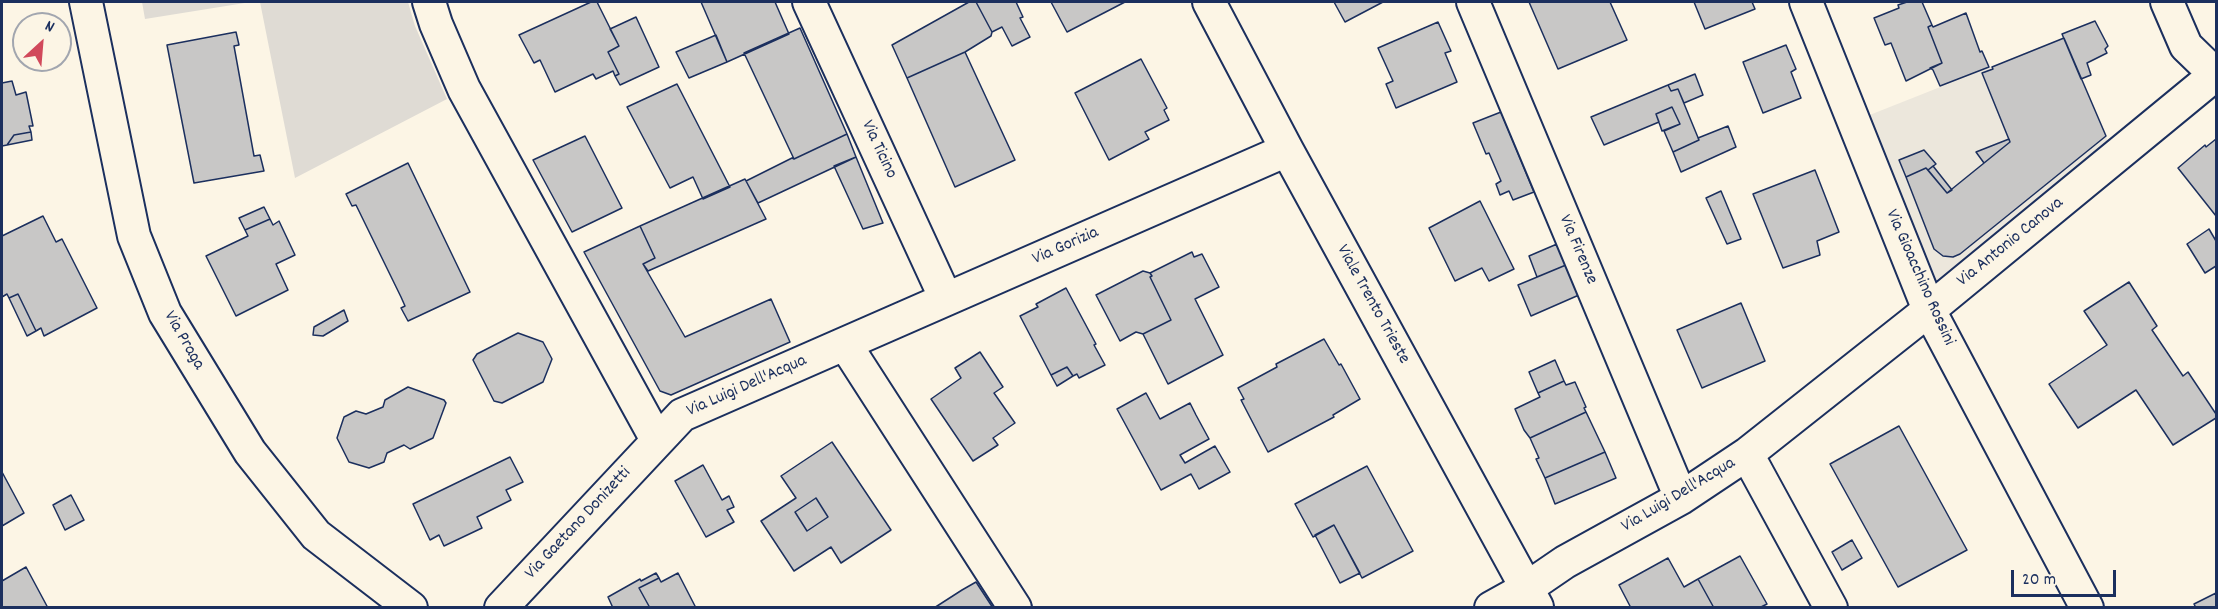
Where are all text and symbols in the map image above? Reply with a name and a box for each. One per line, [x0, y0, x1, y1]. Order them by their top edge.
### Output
north arrow [12, 12, 72, 72]
text: N [41, 15, 58, 39]
street label: Via Ticino [855, 117, 901, 183]
street label: Via Antonio Canova [1953, 193, 2069, 293]
street label: Via Gioacchino Rossini [1879, 207, 1959, 349]
street label: Via Firenze [1553, 212, 1601, 288]
street label: Via Gorizia [1030, 223, 1102, 271]
street label: Viale Trento Trieste [1330, 242, 1414, 368]
street label: Via Praga [158, 308, 208, 374]
street label: Via Luigi Dell'Acqua [684, 351, 810, 423]
street label: Via Luigi Dell'Acqua [1618, 454, 1740, 538]
street label: Via Gaetano Donizetti [521, 463, 637, 585]
scale bar [2014, 558, 2119, 596]
text: 20 m [2022, 568, 2056, 593]

